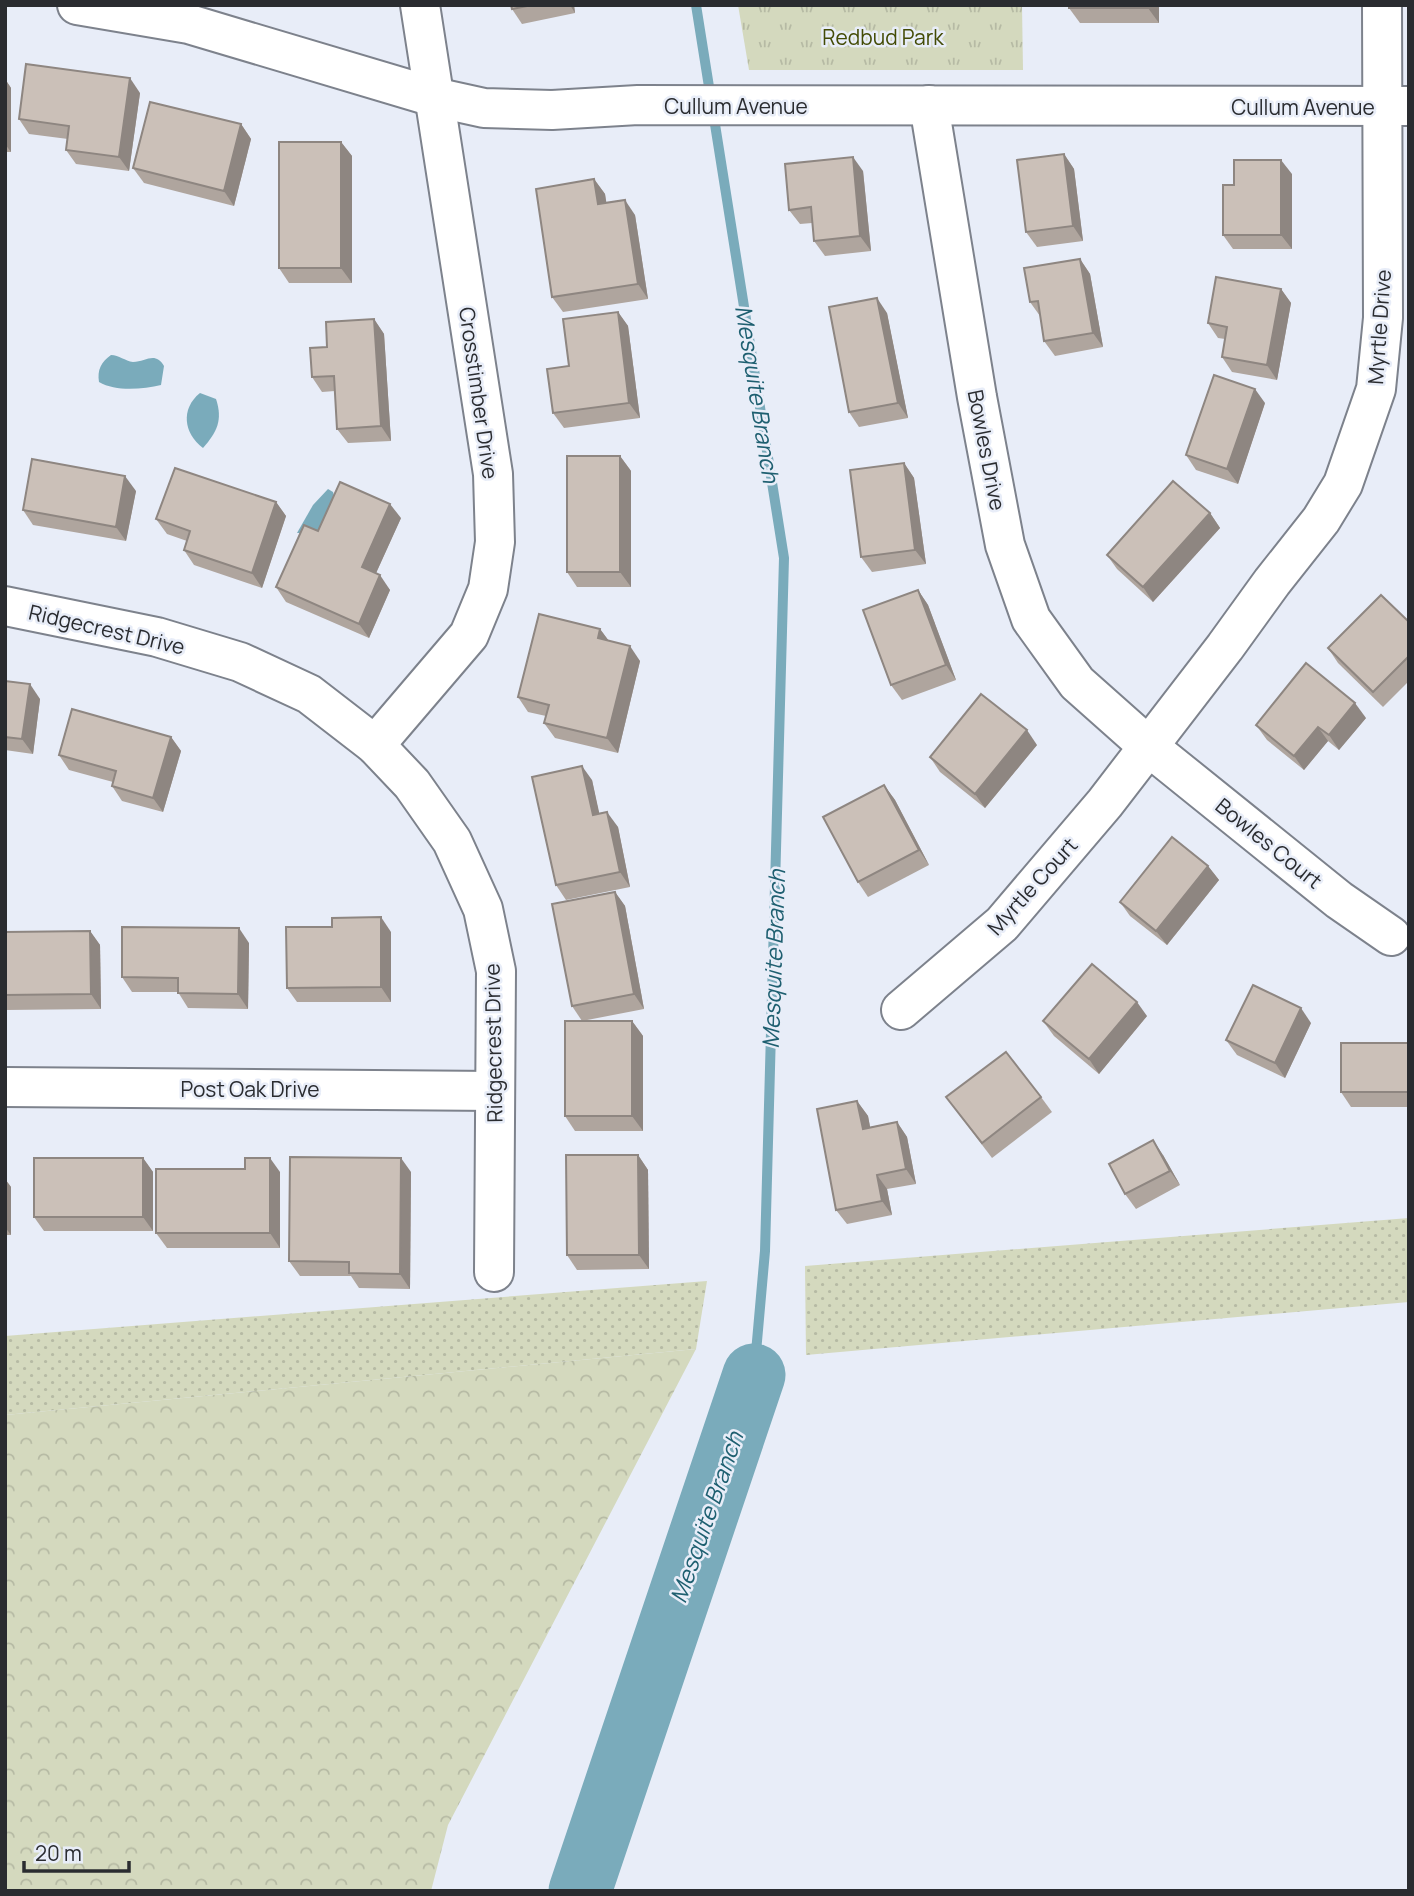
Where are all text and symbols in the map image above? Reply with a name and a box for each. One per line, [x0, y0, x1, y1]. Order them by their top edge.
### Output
park label: Redbud Park [822, 23, 944, 51]
street label: Cullum Avenue [664, 92, 808, 120]
street label: Cullum Avenue [1231, 93, 1375, 121]
street label: Myrtle Drive [1361, 269, 1397, 385]
water label: Mesquite Branch [728, 303, 788, 486]
street label: Crosstimber Drive [453, 305, 505, 481]
street label: Bowles Drive [962, 387, 1012, 513]
street label: Ridgecrest Drive [26, 597, 188, 661]
street label: Bowles Court [1210, 791, 1328, 895]
street label: Myrtle Court [981, 831, 1083, 941]
water label: Mesquite Branch [754, 868, 792, 1049]
street label: Ridgecrest Drive [478, 963, 508, 1123]
street label: Post Oak Drive [180, 1075, 320, 1103]
water label: Mesquite Branch [662, 1426, 751, 1607]
scale bar [24, 1829, 130, 1873]
text: 20 m [35, 1839, 82, 1867]

